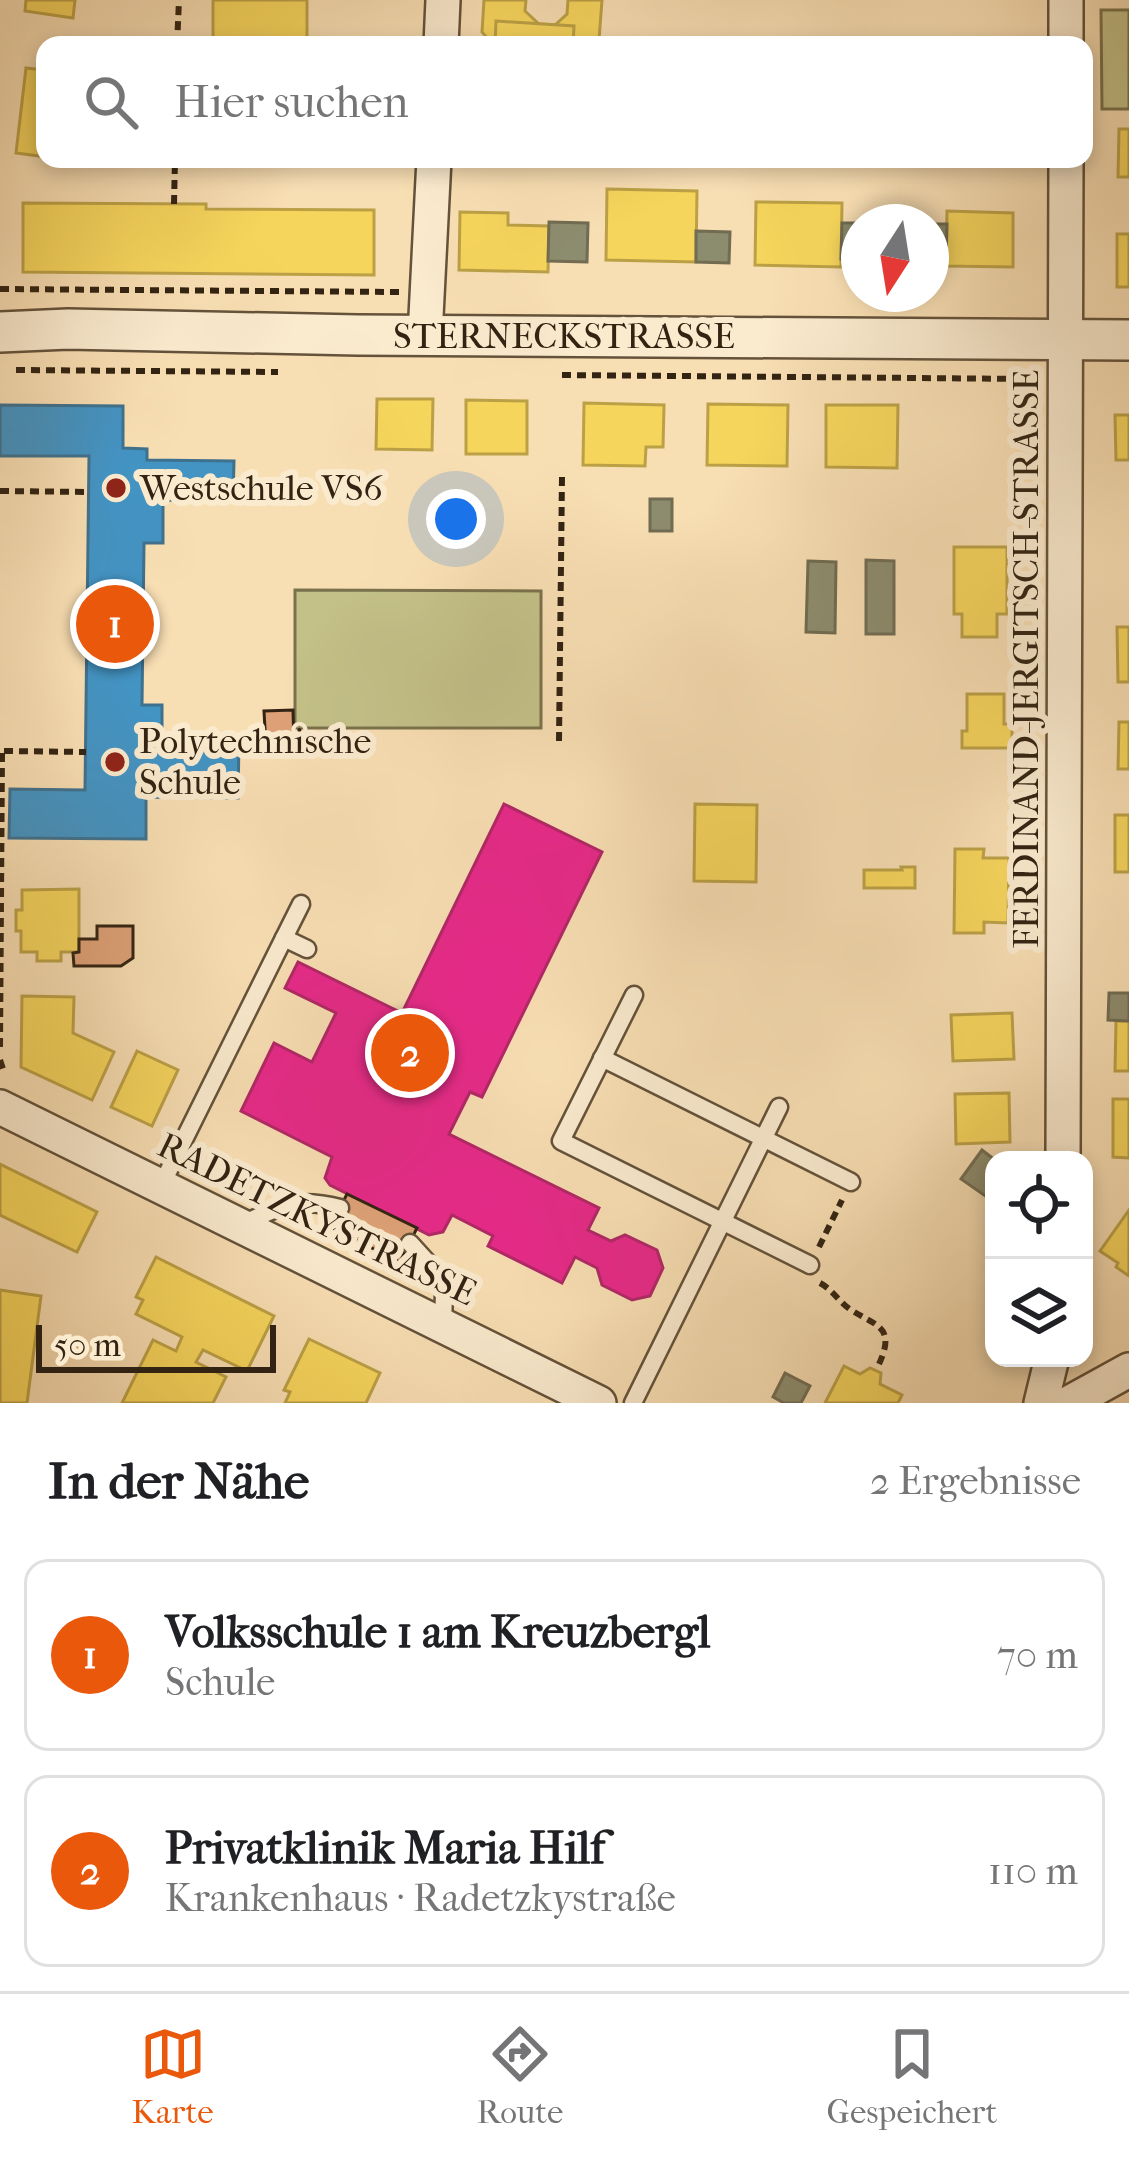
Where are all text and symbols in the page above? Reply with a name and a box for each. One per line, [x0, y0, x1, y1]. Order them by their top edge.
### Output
search box [36, 36, 1093, 168]
icon: search [78, 69, 144, 135]
text: Hier suchen [174, 76, 409, 129]
north arrow [841, 204, 949, 312]
street label: STERNECKSTRASSE [393, 315, 735, 357]
street label: FERDINAND-JERGITSCH-STRASSE [1005, 369, 1047, 949]
place label: Westschule VS6 [139, 467, 383, 509]
marker: Westschule VS6 [103, 475, 129, 501]
your location [426, 489, 486, 549]
pin: 1 [76, 579, 154, 669]
place label: Polytechnische Schule [139, 720, 371, 803]
marker: Polytechnische Schule [102, 749, 128, 775]
pin: 2 [371, 1008, 449, 1098]
street label: RADETZKYSTRASSE [151, 1124, 483, 1314]
map controls [985, 1151, 1093, 1367]
button: locate [985, 1151, 1093, 1259]
button: layers [985, 1259, 1093, 1367]
scale bar [36, 1319, 276, 1372]
text: 50 m [54, 1326, 121, 1365]
text: In der Nähe [48, 1451, 309, 1511]
text: 2 Ergebnisse [870, 1458, 1081, 1504]
text: Volksschule 1 am Kreuzbergl [165, 1606, 711, 1659]
text: 1 [83, 1632, 97, 1678]
text: 70 m [997, 1632, 1078, 1678]
text: Schule [165, 1659, 275, 1705]
text: Privatklinik Maria Hilf [165, 1822, 605, 1875]
text: 2 [80, 1848, 100, 1894]
text: 110 m [988, 1848, 1078, 1894]
text: Krankenhaus · Radetzkystraße [165, 1875, 676, 1921]
tab: Karte [132, 2021, 214, 2132]
tab: Route [477, 2021, 563, 2132]
tab: Gespeichert [827, 2021, 997, 2132]

